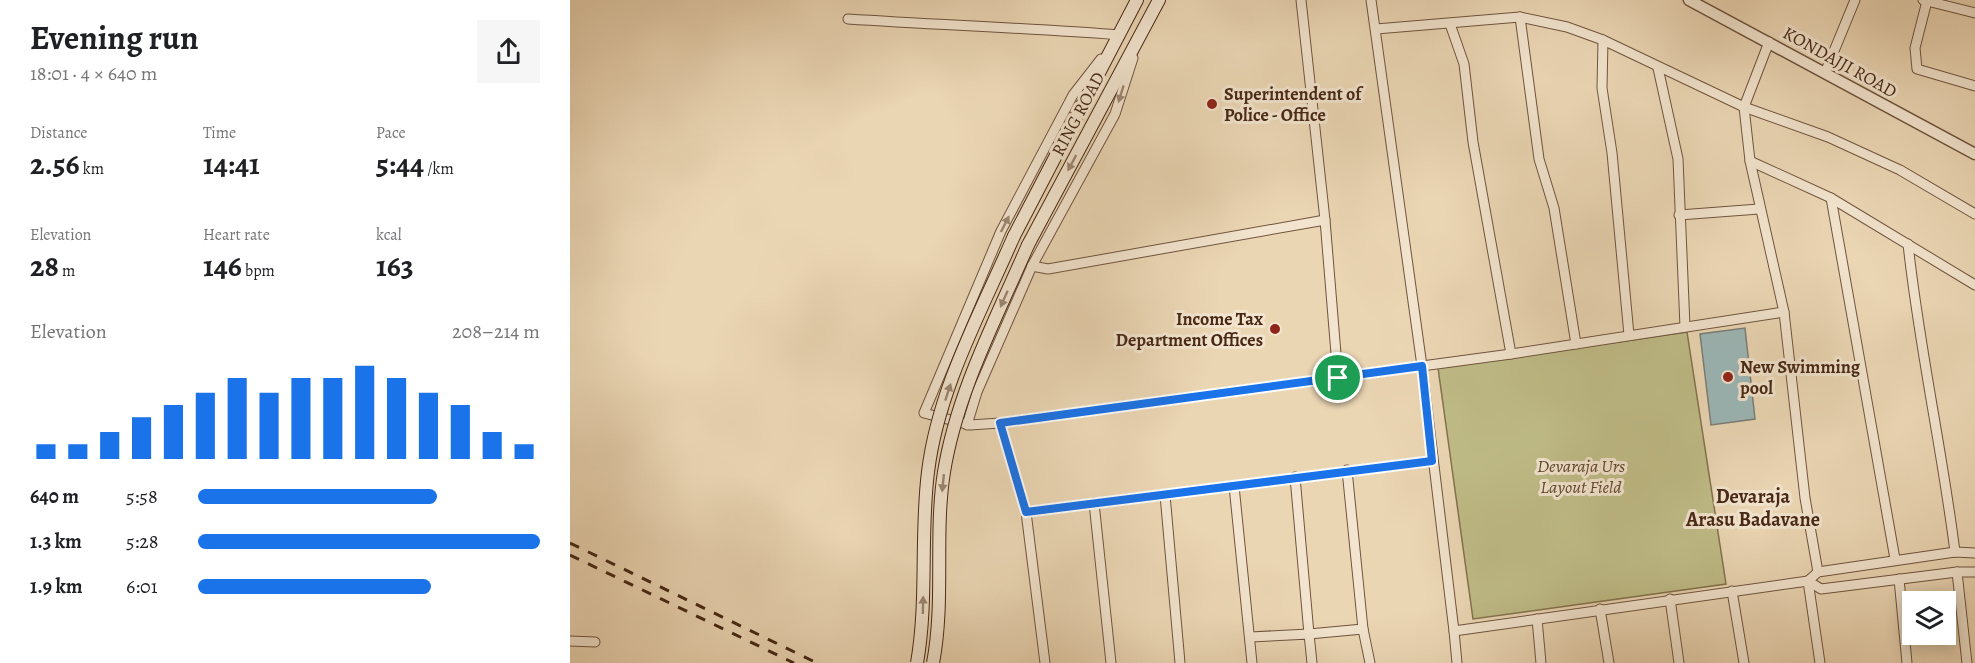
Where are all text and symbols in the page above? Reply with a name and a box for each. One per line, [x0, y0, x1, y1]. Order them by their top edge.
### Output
text: Evening run [30, 15, 199, 60]
button: share [477, 20, 540, 83]
street label: KONDAJJI ROAD [1779, 21, 1901, 103]
text: 18:01 · 4 × 640 m [30, 60, 157, 87]
street label: RING ROAD [1046, 68, 1110, 160]
place label: Superintendent of Police - Office [1224, 82, 1364, 127]
one-way arrow [1116, 85, 1125, 103]
marker: Superintendent of Police - Office [1205, 97, 1219, 111]
text: Distance [30, 122, 87, 144]
text: Time [203, 122, 236, 144]
text: Pace [376, 122, 406, 144]
text: 2.56 [30, 144, 80, 184]
text: 14:41 [203, 144, 260, 184]
text: 5:44 [376, 144, 424, 184]
one-way arrow [1067, 155, 1077, 172]
text: km [80, 158, 104, 180]
text: /km [424, 158, 454, 180]
one-way arrow [1000, 216, 1010, 233]
text: Elevation [30, 224, 91, 246]
text: Heart rate [203, 224, 270, 246]
text: kcal [376, 224, 402, 246]
text: 28 [30, 246, 59, 286]
text: 146 [203, 246, 242, 286]
text: 163 [376, 246, 414, 286]
text: m [59, 260, 75, 282]
text: bpm [242, 260, 275, 282]
one-way arrow [1000, 290, 1009, 307]
place label: Income Tax Department Offices [1116, 307, 1263, 352]
text: Elevation [30, 318, 107, 345]
text: 208–214 m [452, 318, 540, 345]
marker: Income Tax Department Offices [1268, 322, 1282, 336]
pin [1312, 352, 1363, 403]
place label: New Swimming pool [1740, 355, 1861, 400]
icon: arrive [1321, 361, 1354, 394]
marker: New Swimming pool [1721, 370, 1735, 384]
one-way arrow [943, 383, 953, 401]
park label: Devaraja Urs Layout Field [1537, 454, 1625, 499]
one-way arrow [938, 473, 947, 492]
text: 640 m [30, 483, 79, 510]
text: 5:58 [126, 483, 158, 510]
district label: Devaraja Arasu Badavane [1685, 483, 1820, 533]
text: 1.3 km [30, 528, 82, 555]
text: 5:28 [126, 528, 159, 555]
text: 1.9 km [30, 573, 83, 600]
text: 6:01 [126, 573, 158, 600]
map controls [1902, 591, 1956, 645]
button: layers [1902, 591, 1956, 645]
one-way arrow [918, 595, 928, 614]

